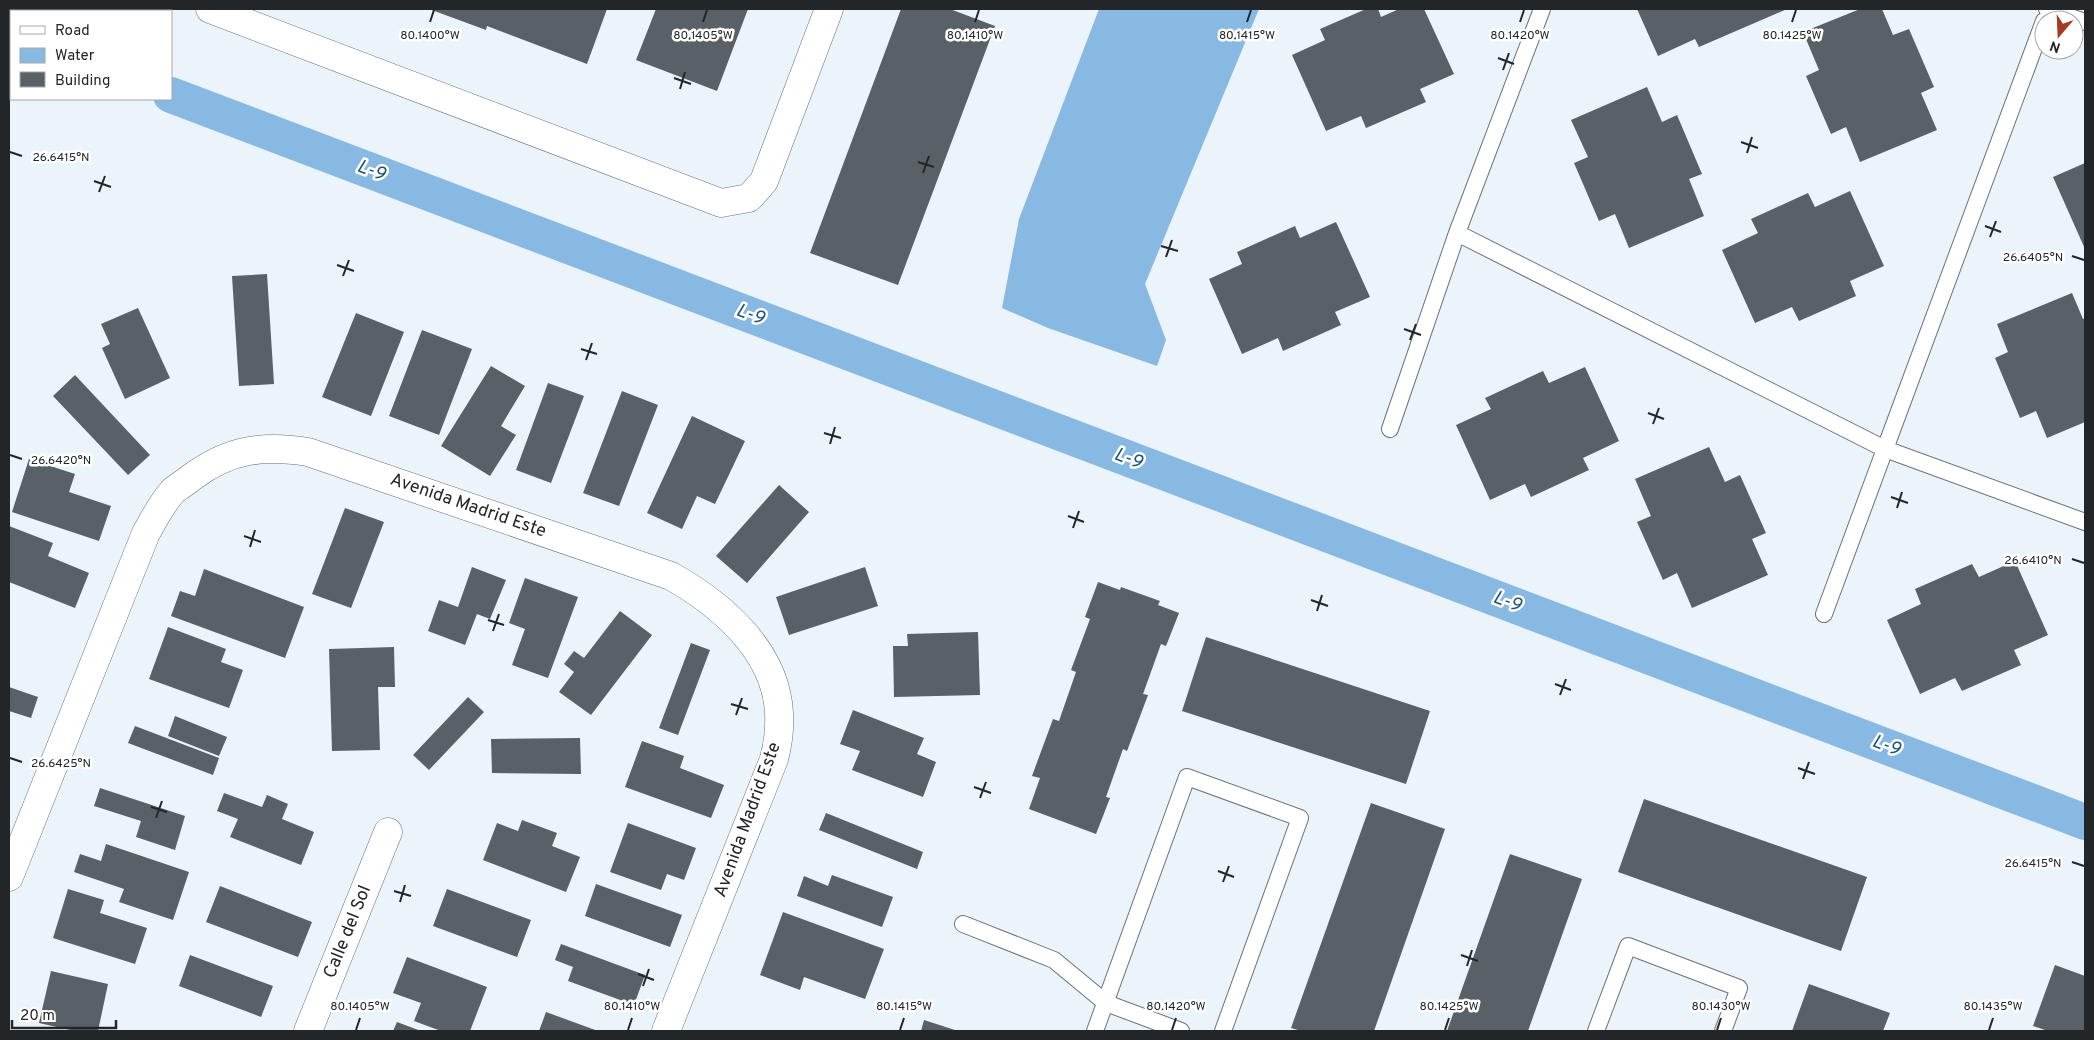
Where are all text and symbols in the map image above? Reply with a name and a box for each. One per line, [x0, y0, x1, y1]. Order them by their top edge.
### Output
legend [10, 10, 172, 100]
north arrow [2034, 10, 2084, 60]
text: Road [55, 22, 90, 41]
text: 80.1400°W [400, 28, 460, 44]
text: 80.1405°W [673, 28, 733, 44]
text: 80.1410°W [947, 28, 1003, 44]
text: 80.1415°W [1219, 28, 1275, 44]
text: 80.1420°W [1490, 28, 1550, 44]
text: 80.1425°W [1762, 28, 1822, 44]
text: N [2048, 36, 2063, 56]
text: Water [55, 47, 95, 66]
text: Building [55, 72, 110, 91]
text: 26.6415°N [32, 150, 90, 166]
water label: L-9 [354, 155, 390, 188]
text: 26.6405°N [2003, 250, 2063, 266]
water label: L-9 [733, 299, 769, 332]
water label: L-9 [1111, 443, 1147, 476]
text: 26.6420°N [31, 453, 91, 469]
street label: Avenida Madrid Este [387, 469, 549, 543]
text: 26.6410°N [2004, 553, 2062, 569]
water label: L-9 [1490, 586, 1526, 619]
water label: L-9 [1869, 730, 1905, 763]
street label: Avenida Madrid Este [709, 739, 787, 901]
text: 26.6425°N [31, 756, 91, 772]
text: 26.6415°N [2004, 856, 2062, 872]
street label: Calle del Sol [319, 882, 377, 982]
scale bar [12, 998, 116, 1030]
text: 80.1405°W [330, 999, 390, 1015]
text: 80.1410°W [604, 999, 660, 1015]
text: 80.1415°W [876, 999, 932, 1015]
text: 80.1420°W [1146, 999, 1206, 1015]
text: 80.1425°W [1419, 999, 1479, 1015]
text: 80.1430°W [1691, 999, 1751, 1015]
text: 80.1435°W [1964, 999, 2022, 1015]
text: 20 m [20, 1007, 55, 1026]

